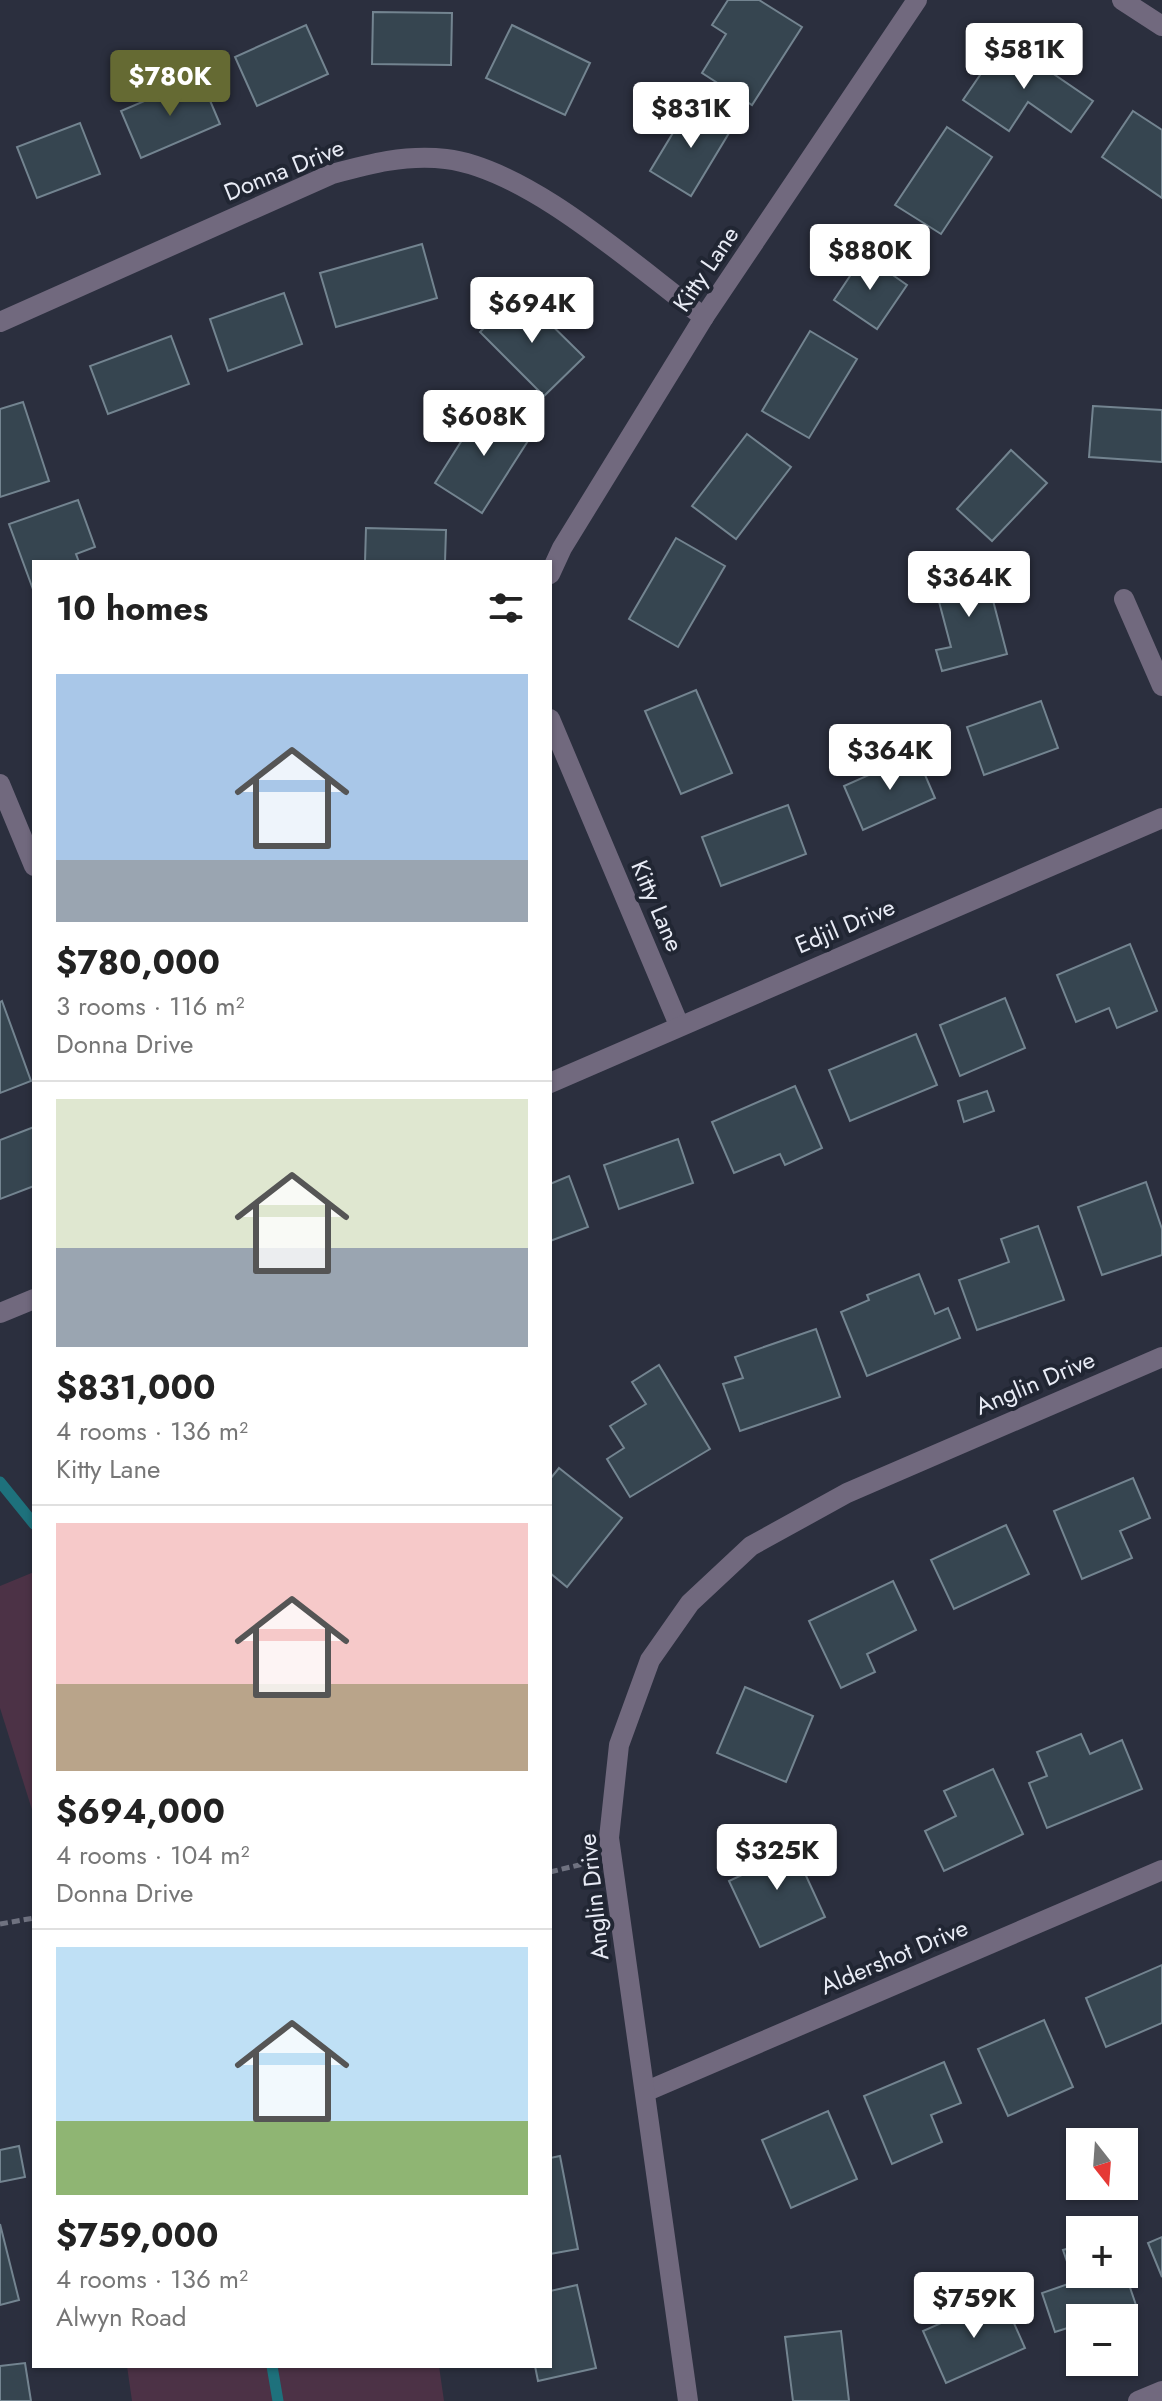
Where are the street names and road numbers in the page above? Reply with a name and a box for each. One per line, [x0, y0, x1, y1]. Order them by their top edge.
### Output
street label: Donna Drive [219, 130, 349, 209]
street label: Kitty Lane [664, 219, 747, 318]
street label: Kitty Lane [623, 855, 692, 957]
street label: Edjil Drive [790, 889, 900, 962]
street label: Anglin Drive [969, 1342, 1100, 1423]
street label: Anglin Drive [569, 1832, 618, 1962]
street label: Aldershot Drive [815, 1910, 973, 2003]

